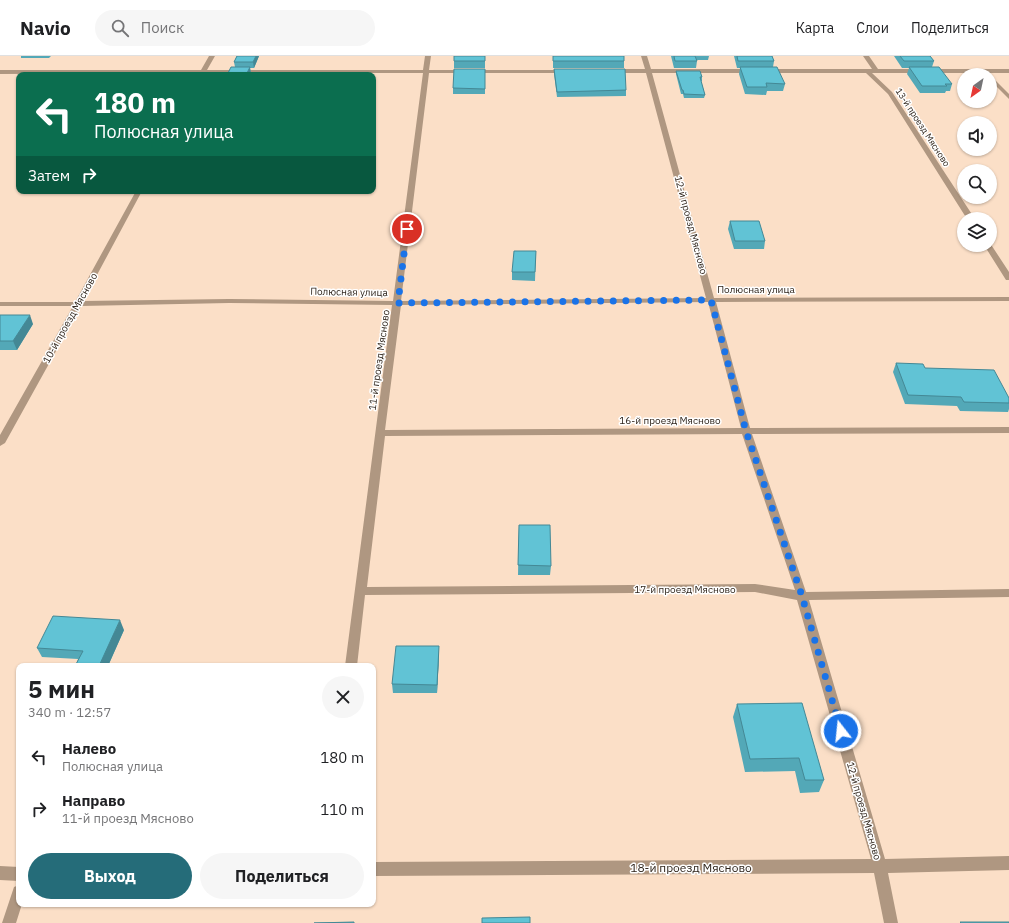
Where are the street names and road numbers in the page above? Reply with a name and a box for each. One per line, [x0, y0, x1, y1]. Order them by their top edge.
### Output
street label: 13-й проезд Мясново [894, 86, 952, 168]
street label: 12-й проезд Мясново [672, 174, 710, 276]
street label: 10-й проезд Мясново [40, 270, 100, 365]
street label: Полюсная улица [717, 283, 795, 296]
street label: Полюсная улица [310, 285, 389, 299]
street label: 11-й проезд Мясново [366, 309, 393, 411]
street label: 16-й проезд Мясново [619, 414, 721, 427]
street label: 17-й проезд Мясново [634, 583, 736, 596]
street label: 12-й проезд Мясново [844, 760, 884, 862]
street label: 18-й проезд Мясново [630, 860, 752, 875]

